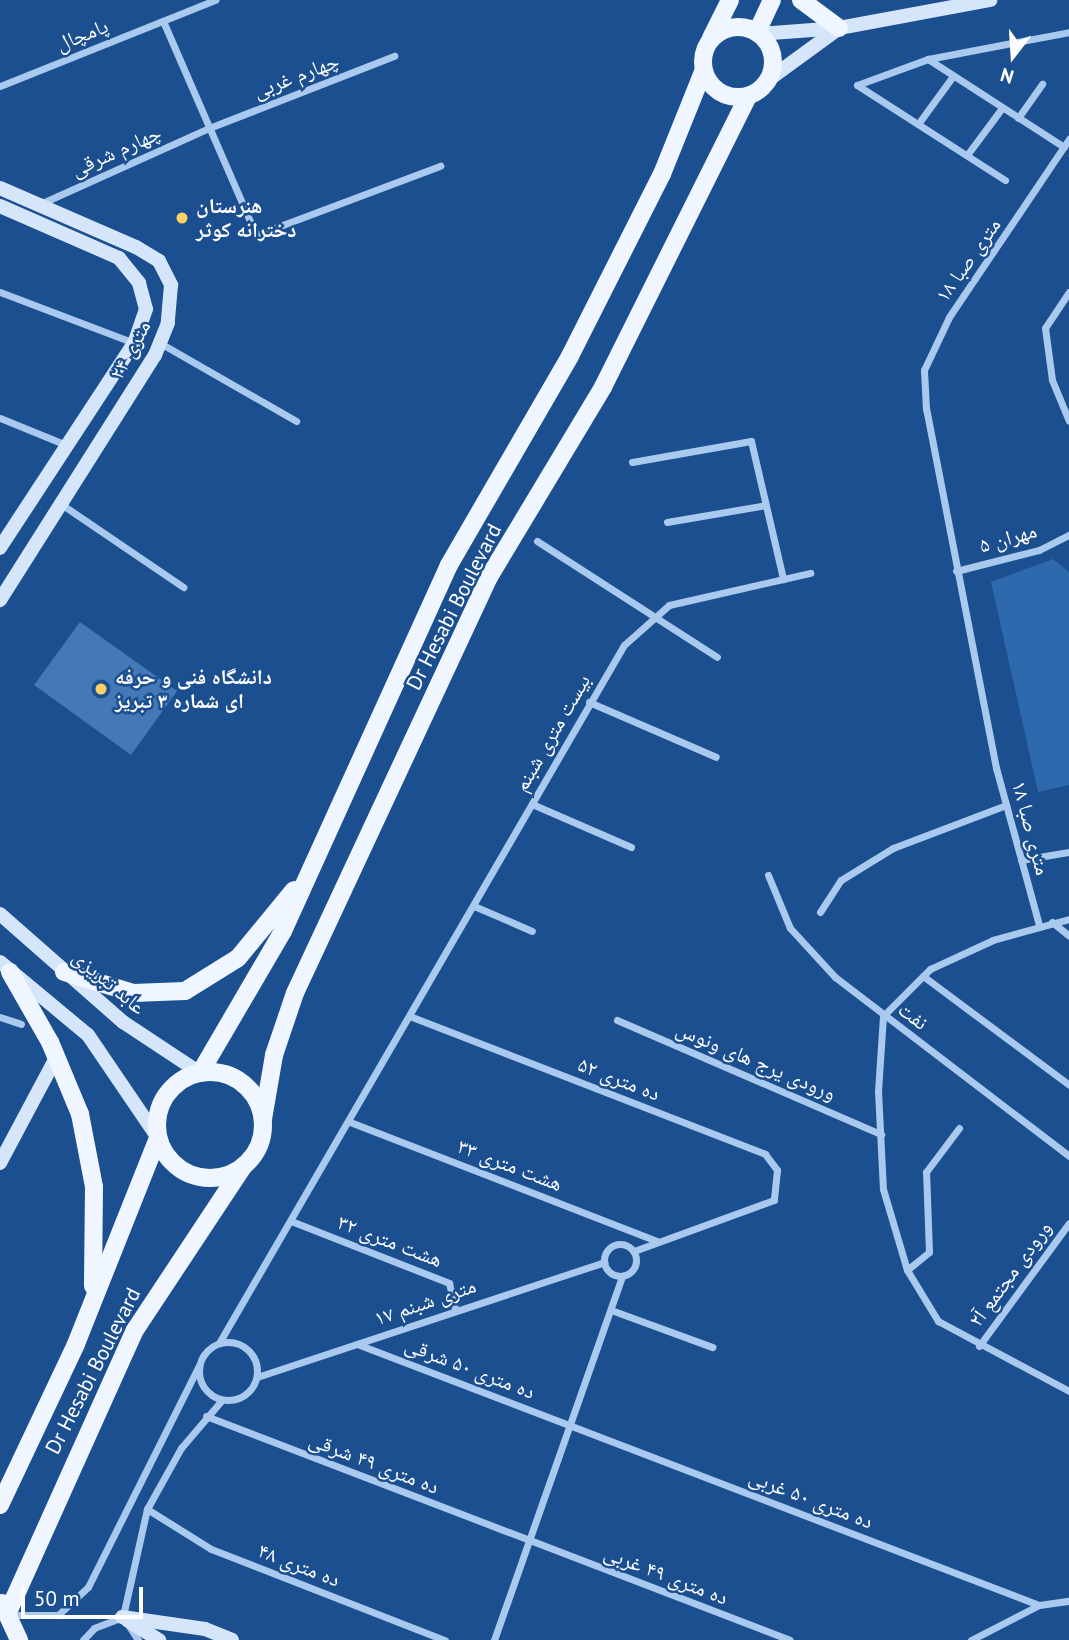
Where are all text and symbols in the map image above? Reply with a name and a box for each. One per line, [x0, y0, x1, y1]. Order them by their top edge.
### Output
street label: پامچال [52, 13, 112, 57]
north arrow [978, 21, 1048, 91]
street label: چهارم غربی [250, 48, 342, 104]
text: N [997, 63, 1016, 89]
street label: چهارم شرقی [67, 120, 165, 182]
place label: هنرستان دخترانه کوثر [196, 193, 297, 243]
marker: هنرستان دخترانه کوثر [174, 210, 190, 226]
street label: متری صبا ۱۸ [930, 213, 1006, 307]
street label: ۲۴ متری [104, 316, 156, 384]
street label: مهران ۵ [976, 518, 1040, 558]
street label: Dr Hesabi Boulevard [401, 520, 507, 694]
place label: دانشگاه فنی و حرفه ای شماره ۳ تبریز [115, 664, 272, 714]
street label: بیست متری شبنم [508, 670, 596, 796]
marker: دانشگاه فنی و حرفه ای شماره ۳ تبریز [93, 681, 109, 697]
street label: متری صبا ۱۸ [1006, 778, 1056, 878]
street label: عابد تبریزی [67, 944, 151, 1020]
street label: نفت [893, 997, 933, 1035]
street label: ورودی یرج های ونوس [672, 1016, 840, 1106]
street label: ده متری ۵۲ [574, 1052, 664, 1106]
street label: هشت متری ۳۳ [454, 1133, 566, 1197]
street label: هشت متری ۳۲ [334, 1209, 446, 1273]
street label: ورودی مجتمع آ۲ [963, 1216, 1057, 1332]
street label: ۱۷ متری شبنم [371, 1273, 479, 1331]
street label: Dr Hesabi Boulevard [40, 1284, 146, 1458]
street label: ده متری ۵۰ شرقی [401, 1332, 539, 1404]
street label: ده متری ۴۹ شرقی [305, 1427, 443, 1499]
street label: ده متری ۵۰ غربی [745, 1464, 877, 1534]
street label: ده متری ۴۸ [254, 1538, 344, 1592]
street label: ده متری ۴۹ غربی [600, 1540, 732, 1610]
scale bar [24, 1574, 147, 1618]
text: 50 m [34, 1585, 80, 1612]

